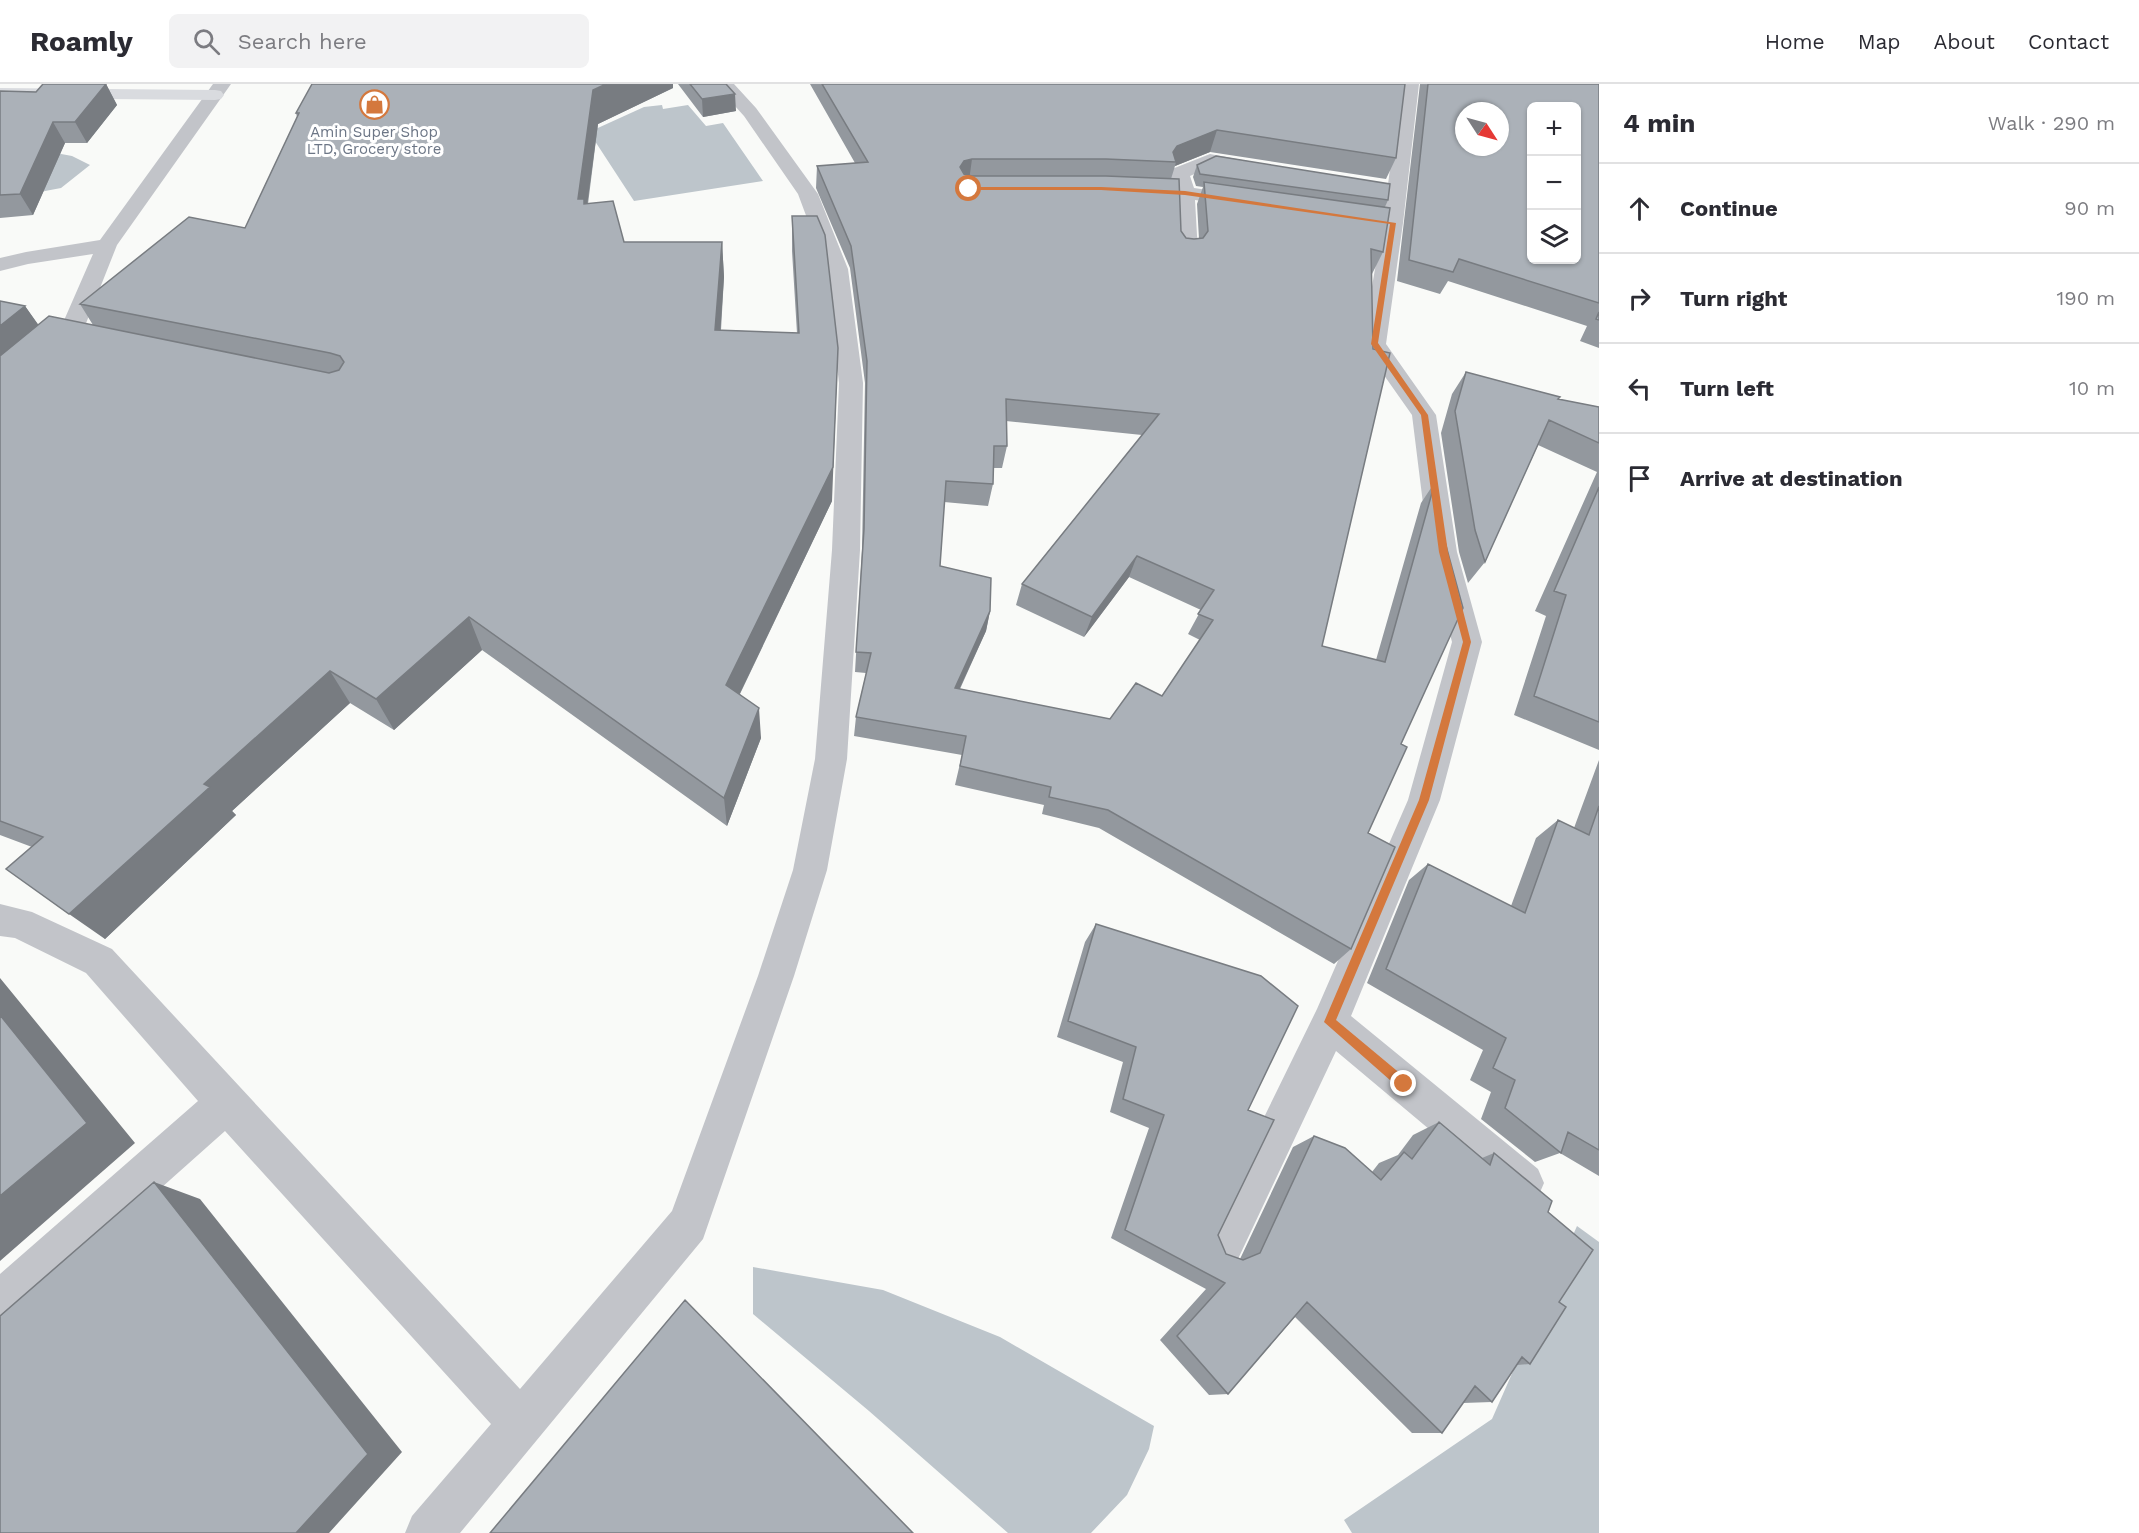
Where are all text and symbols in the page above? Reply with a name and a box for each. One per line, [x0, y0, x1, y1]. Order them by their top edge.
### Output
search box [169, 14, 589, 68]
text: Roamly [30, 25, 133, 58]
icon: search [190, 25, 223, 58]
text: Search here [238, 29, 367, 54]
text: Home [1765, 29, 1825, 54]
text: Map [1858, 29, 1901, 54]
text: About [1934, 29, 1995, 54]
text: Contact [2028, 29, 2109, 54]
shop icon: Amin Super Shop LTD, Grocery store [358, 89, 390, 121]
north arrow [1455, 102, 1509, 156]
map controls [1527, 102, 1581, 264]
button: + [1527, 102, 1581, 156]
text: 4 min [1623, 108, 1695, 138]
text: Walk · 290 m [1988, 111, 2115, 135]
place label: Amin Super Shop LTD, Grocery store [307, 123, 441, 158]
button: − [1527, 156, 1581, 210]
route start [955, 175, 981, 201]
icon: ahead [1623, 192, 1656, 225]
text: Continue [1680, 196, 1778, 221]
text: 90 m [2064, 196, 2115, 220]
button: layers [1527, 210, 1581, 264]
icon: right [1623, 282, 1656, 315]
text: Turn right [1680, 286, 1787, 311]
text: 190 m [2057, 286, 2115, 310]
icon: left [1623, 372, 1656, 405]
text: Turn left [1680, 376, 1774, 401]
text: 10 m [2069, 376, 2115, 400]
icon: arrive [1623, 462, 1656, 495]
text: Arrive at destination [1680, 466, 1903, 491]
route end [1390, 1070, 1416, 1096]

